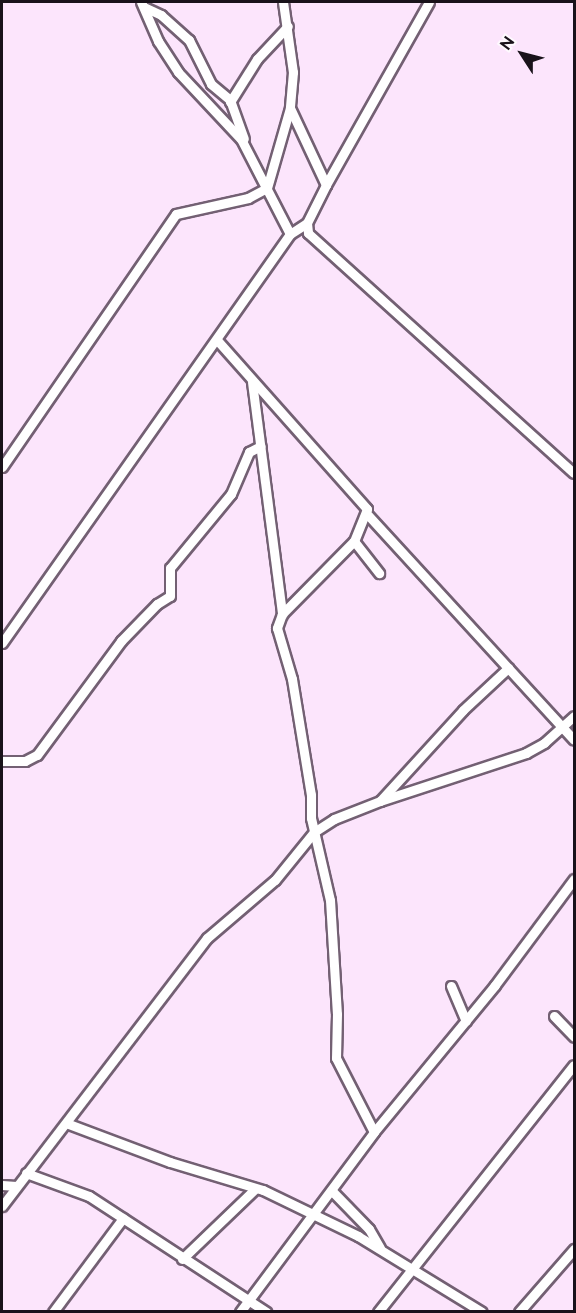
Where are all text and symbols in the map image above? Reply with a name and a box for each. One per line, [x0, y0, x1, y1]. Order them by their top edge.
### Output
north arrow [492, 24, 552, 84]
text: N [496, 33, 518, 54]

